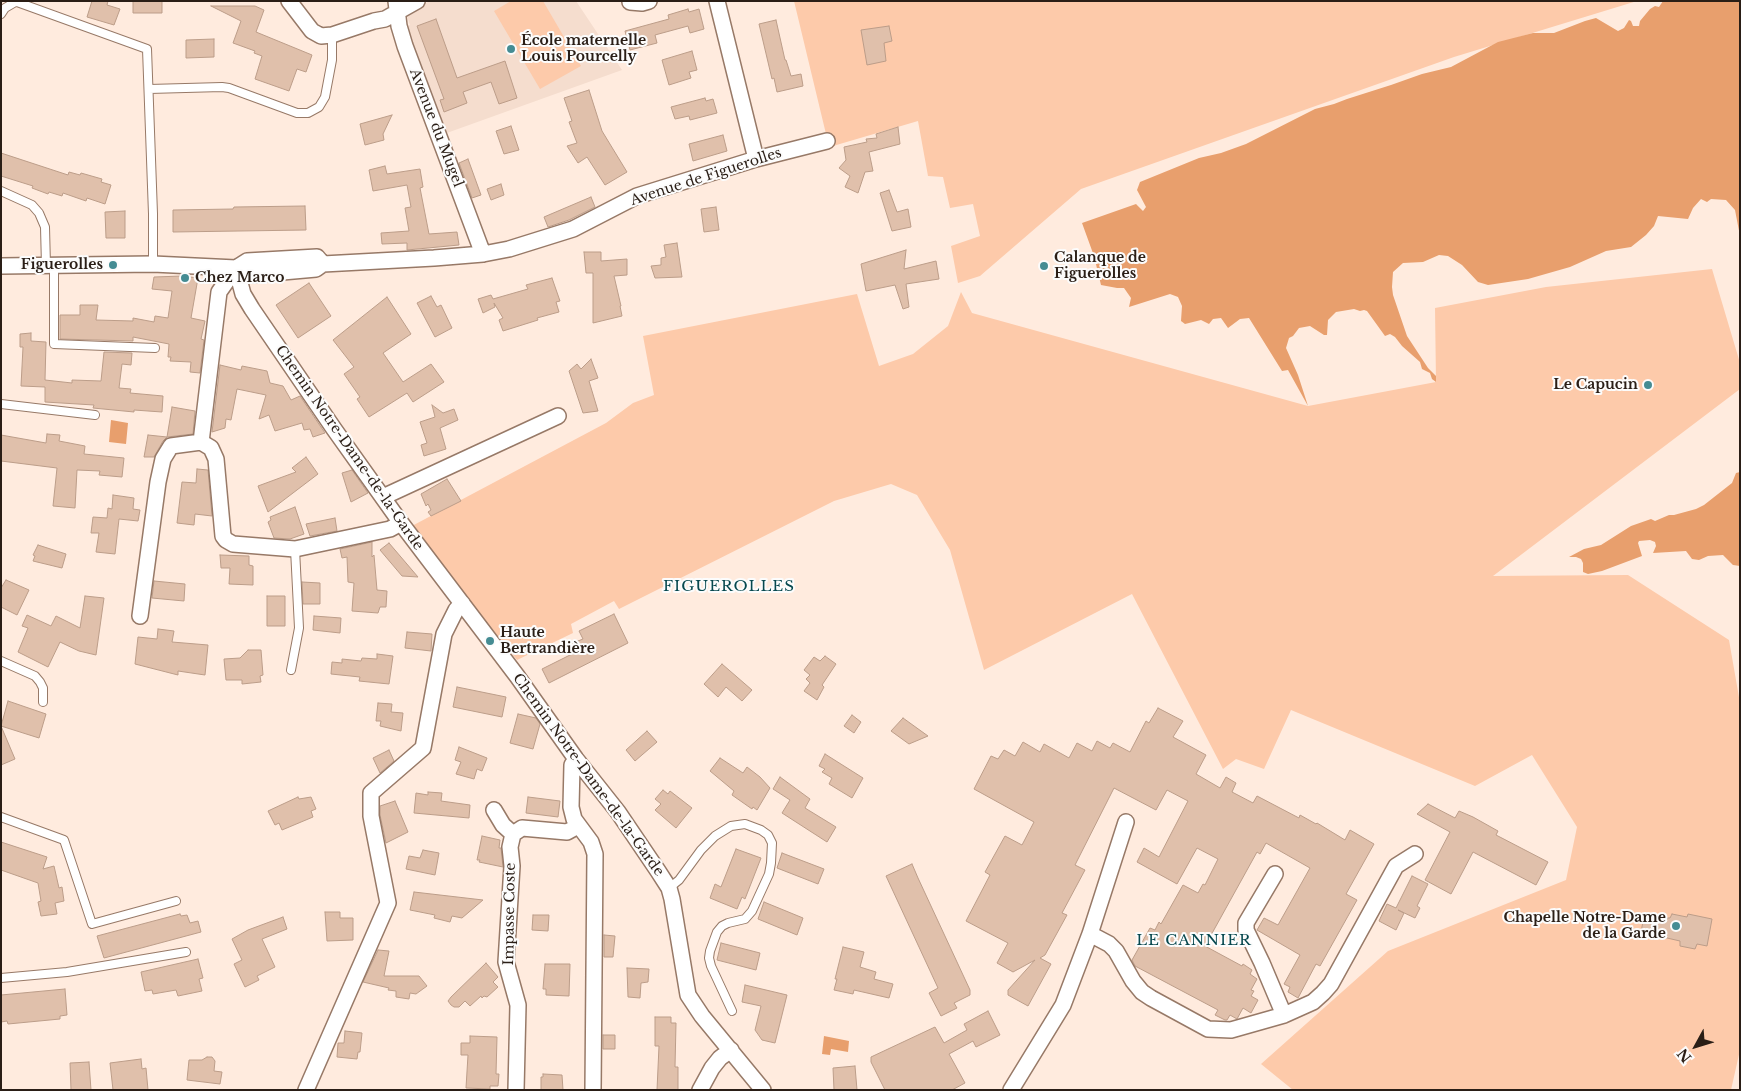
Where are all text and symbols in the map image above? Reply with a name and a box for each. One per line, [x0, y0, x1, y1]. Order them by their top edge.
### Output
place label: École maternelle Louis Pourcelly [521, 33, 646, 65]
marker: École maternelle Louis Pourcelly [505, 43, 517, 55]
street label: Avenue du Mugel [406, 66, 466, 190]
street label: Avenue de Figuerolles [628, 145, 784, 209]
place label: Calanque de Figuerolles [1054, 250, 1146, 282]
place label: Figuerolles [21, 257, 103, 273]
marker: Figuerolles [107, 259, 119, 271]
marker: Calanque de Figuerolles [1038, 260, 1050, 272]
place label: Chez Marco [195, 270, 284, 286]
marker: Chez Marco [179, 272, 191, 284]
street label: Chemin Notre-Dame-de-la-Garde [272, 342, 426, 554]
place label: Le Capucin [1553, 377, 1638, 393]
marker: Le Capucin [1642, 379, 1654, 391]
district label: FIGUEROLLES [662, 578, 796, 596]
place label: Haute Bertrandière [500, 625, 595, 658]
marker: Haute Bertrandière [484, 635, 496, 647]
street label: Chemin Notre-Dame-de-la-Garde [509, 671, 667, 879]
street label: Impasse Coste [501, 862, 519, 966]
place label: Chapelle Notre-Dame de la Garde [1503, 910, 1666, 942]
marker: Chapelle Notre-Dame de la Garde [1670, 920, 1682, 932]
district label: LE CANNIER [1135, 932, 1253, 950]
north arrow [1671, 1021, 1721, 1071]
text: N [1673, 1045, 1695, 1066]

